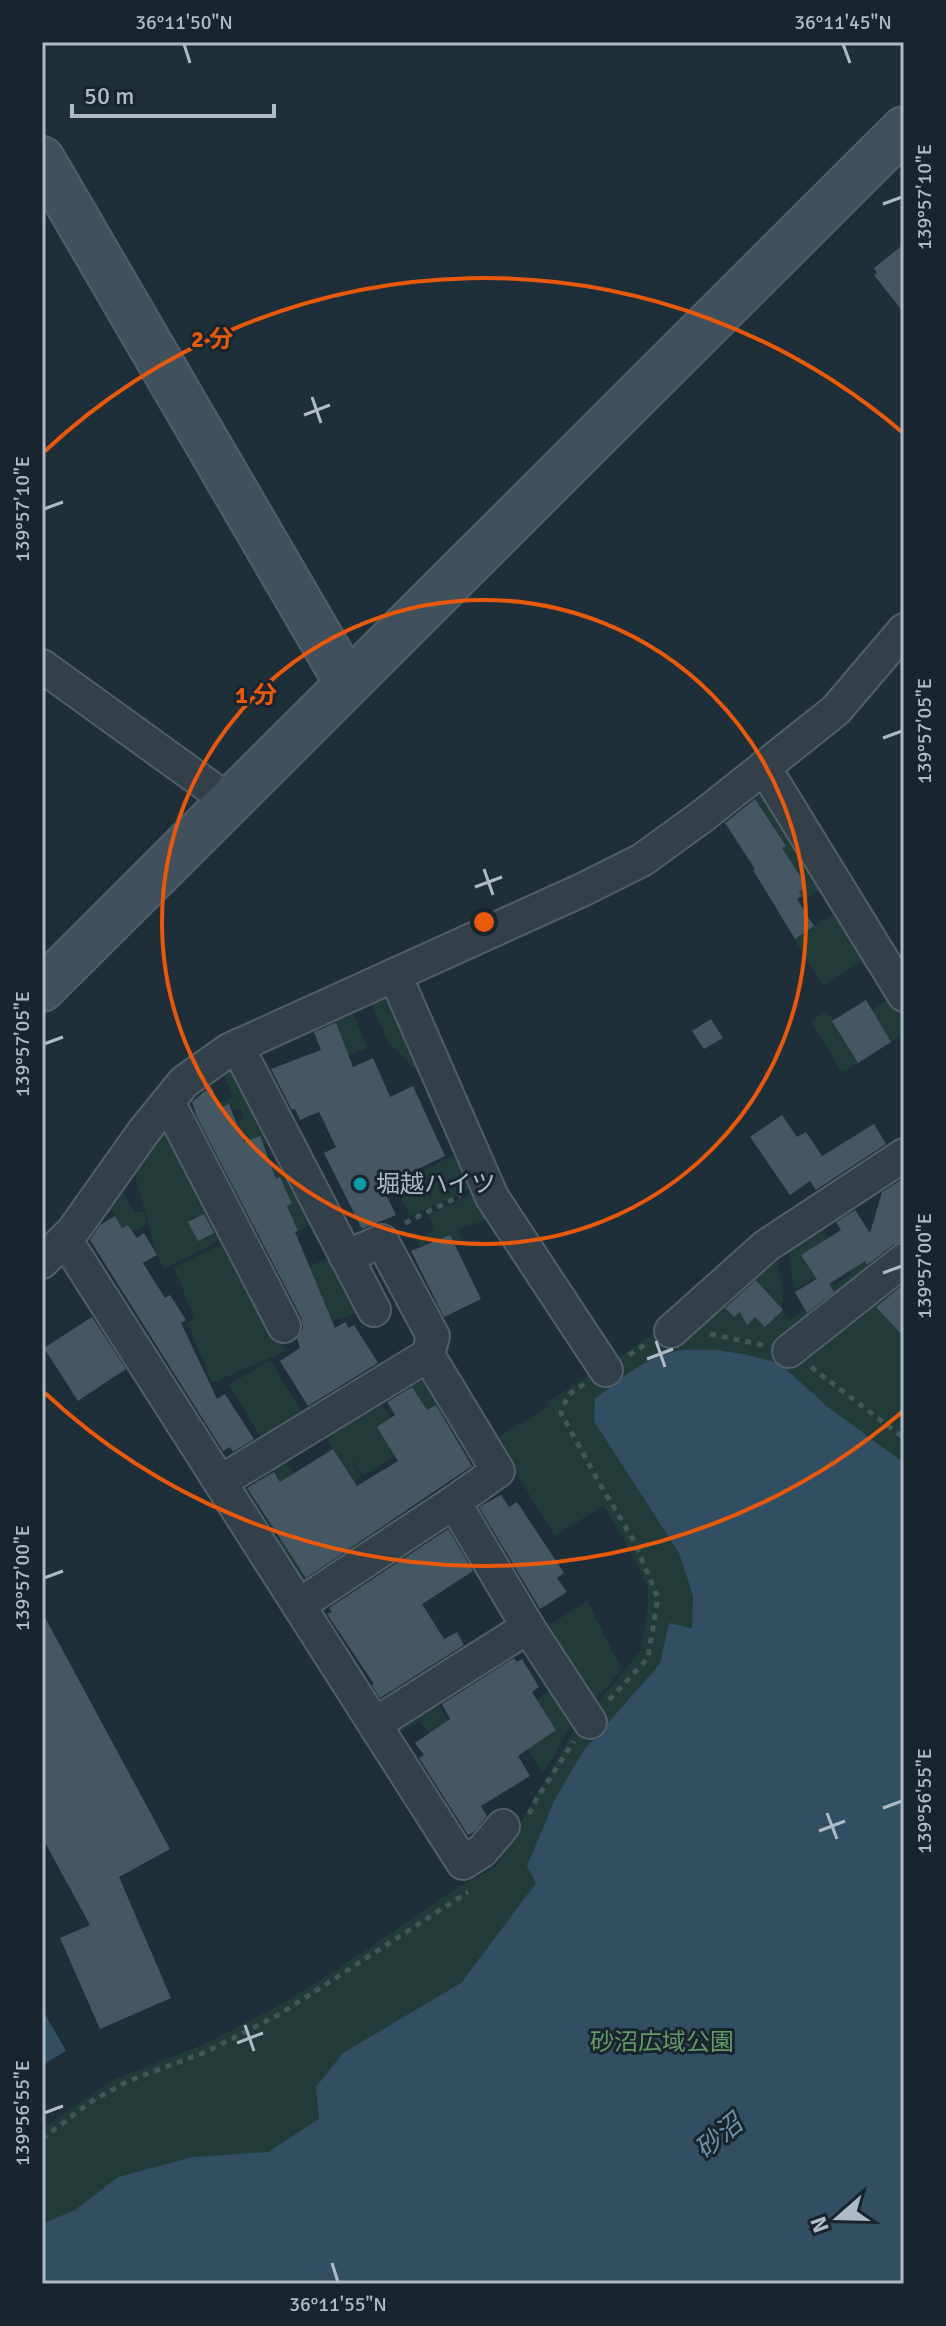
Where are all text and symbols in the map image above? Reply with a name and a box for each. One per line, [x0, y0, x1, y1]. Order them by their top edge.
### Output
text: 36°11'50"N [135, 10, 233, 35]
text: 36°11'45"N [794, 10, 892, 35]
scale bar [72, 68, 274, 118]
text: 50 m [84, 81, 134, 111]
text: 139°57'10"E [912, 144, 937, 250]
text: 2 分 [191, 324, 233, 354]
text: 139°57'10"E [10, 456, 35, 562]
text: 139°57'05"E [912, 678, 937, 784]
text: 1 分 [235, 680, 277, 710]
centre of rings [470, 908, 498, 936]
text: 139°57'05"E [10, 991, 35, 1097]
place label: 堀越ハイツ [376, 1169, 496, 1199]
marker: 堀越ハイツ [351, 1175, 369, 1193]
text: 139°57'00"E [912, 1213, 937, 1319]
text: 139°57'00"E [10, 1525, 35, 1631]
text: 139°56'55"E [912, 1748, 937, 1854]
park label: 砂沼広域公園 [590, 2027, 734, 2057]
text: 139°56'55"E [10, 2060, 35, 2166]
water label: 砂沼 [689, 2105, 752, 2166]
north arrow [798, 2178, 878, 2258]
text: N [804, 2213, 835, 2236]
text: 36°11'55"N [289, 2292, 387, 2317]

